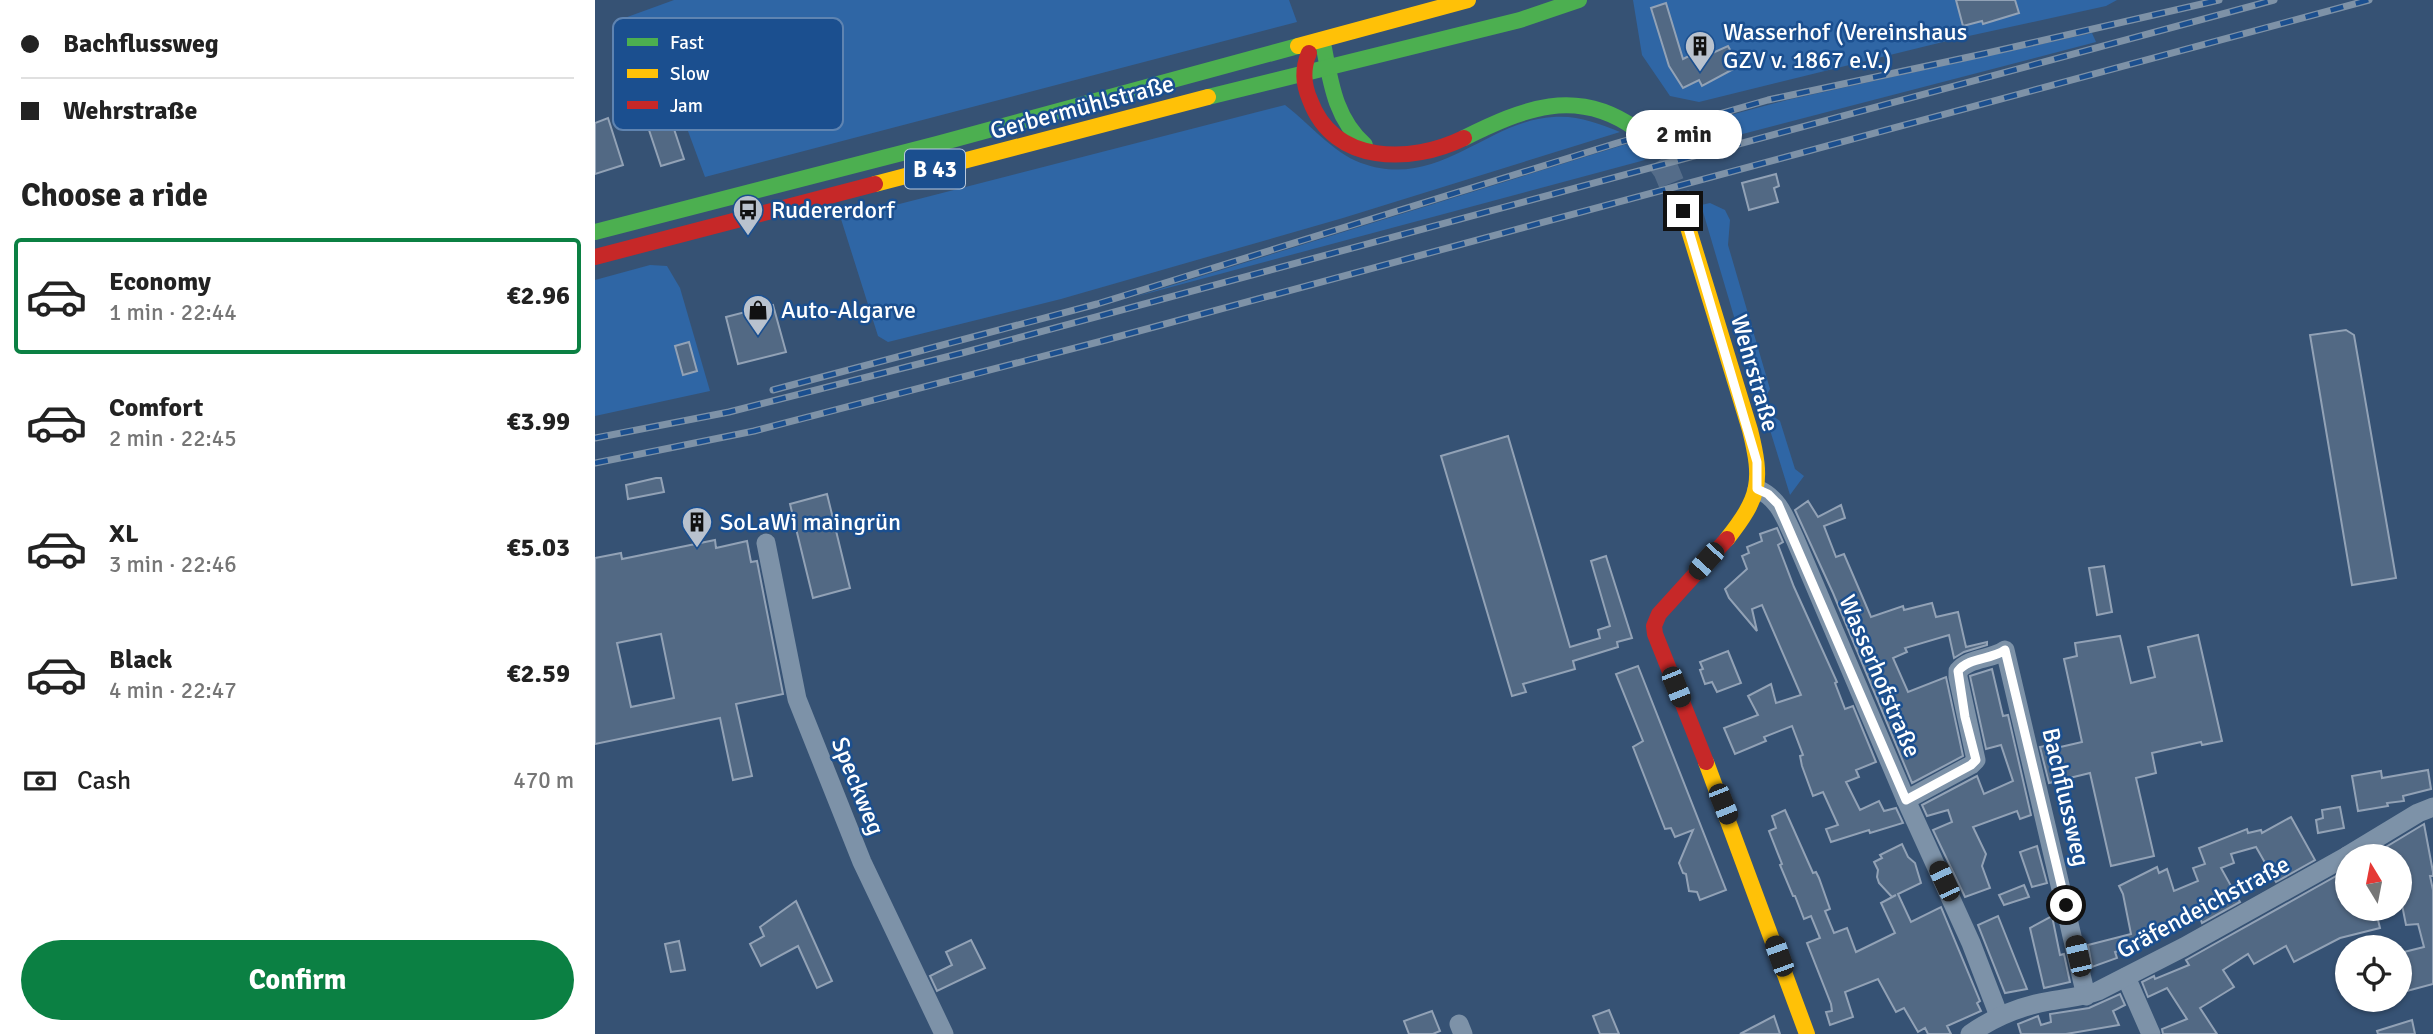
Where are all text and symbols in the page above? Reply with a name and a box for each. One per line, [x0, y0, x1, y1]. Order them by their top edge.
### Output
place label: Wasserhof (Vereinshaus GZV v. 1867 e.V.) [1723, 17, 1967, 75]
legend [613, 18, 843, 130]
text: Bachflussweg [63, 28, 219, 60]
building icon: Wasserhof (Vereinshaus GZV v. 1867 e.V.) [1683, 29, 1717, 73]
text: Fast [670, 31, 704, 55]
text: Slow [670, 62, 710, 86]
street label: Gerbermühlstraße [987, 68, 1177, 146]
text: Jam [670, 94, 703, 118]
text: Wehrstraße [63, 95, 198, 127]
callout: 2 min [1625, 110, 1741, 158]
text: 2 min [1656, 120, 1712, 149]
road number: B 43 [905, 150, 965, 188]
text: Choose a ride [21, 176, 208, 215]
bus stop icon: Rudererdorf [731, 193, 765, 237]
place label: Rudererdorf [771, 195, 895, 225]
route end [1667, 195, 1699, 227]
icon: car [25, 265, 88, 328]
text: Economy [109, 266, 211, 298]
text: €2.96 [506, 280, 570, 312]
shop icon: Auto-Algarve [741, 293, 775, 337]
place label: Auto-Algarve [781, 295, 916, 325]
text: 1 min · 22:44 [109, 298, 237, 327]
street label: Wehrstraße [1724, 311, 1786, 435]
icon: car [25, 391, 88, 454]
text: Comfort [109, 392, 203, 424]
text: €3.99 [506, 406, 570, 438]
text: 2 min · 22:45 [109, 424, 237, 453]
building icon: SoLaWi maingrün [680, 505, 714, 549]
place label: SoLaWi maingrün [720, 507, 901, 537]
icon: car [25, 517, 88, 580]
text: XL [109, 518, 139, 550]
text: €5.03 [506, 532, 570, 564]
car [1685, 538, 1728, 584]
text: 3 min · 22:46 [109, 550, 237, 579]
street label: Wasserhofstraße [1832, 590, 1928, 762]
icon: car [25, 643, 88, 706]
text: Black [109, 644, 172, 676]
text: €2.59 [506, 658, 570, 690]
car [1659, 664, 1694, 710]
text: 4 min · 22:47 [109, 676, 237, 705]
street label: Bachflussweg [2035, 725, 2097, 869]
street label: Speckweg [825, 733, 891, 839]
icon: cash [21, 762, 59, 800]
text: Cash [77, 765, 131, 797]
text: 470 m [513, 766, 574, 795]
car [1706, 781, 1741, 827]
north arrow [2335, 844, 2411, 920]
map controls [2335, 844, 2412, 1012]
street label: Gräfendeichstraße [2111, 849, 2295, 965]
car [1926, 858, 1963, 904]
route start [2050, 889, 2082, 921]
car [1762, 933, 1797, 979]
car [2064, 933, 2093, 979]
button: locate [2335, 935, 2412, 1012]
button: Confirm [21, 940, 574, 1020]

